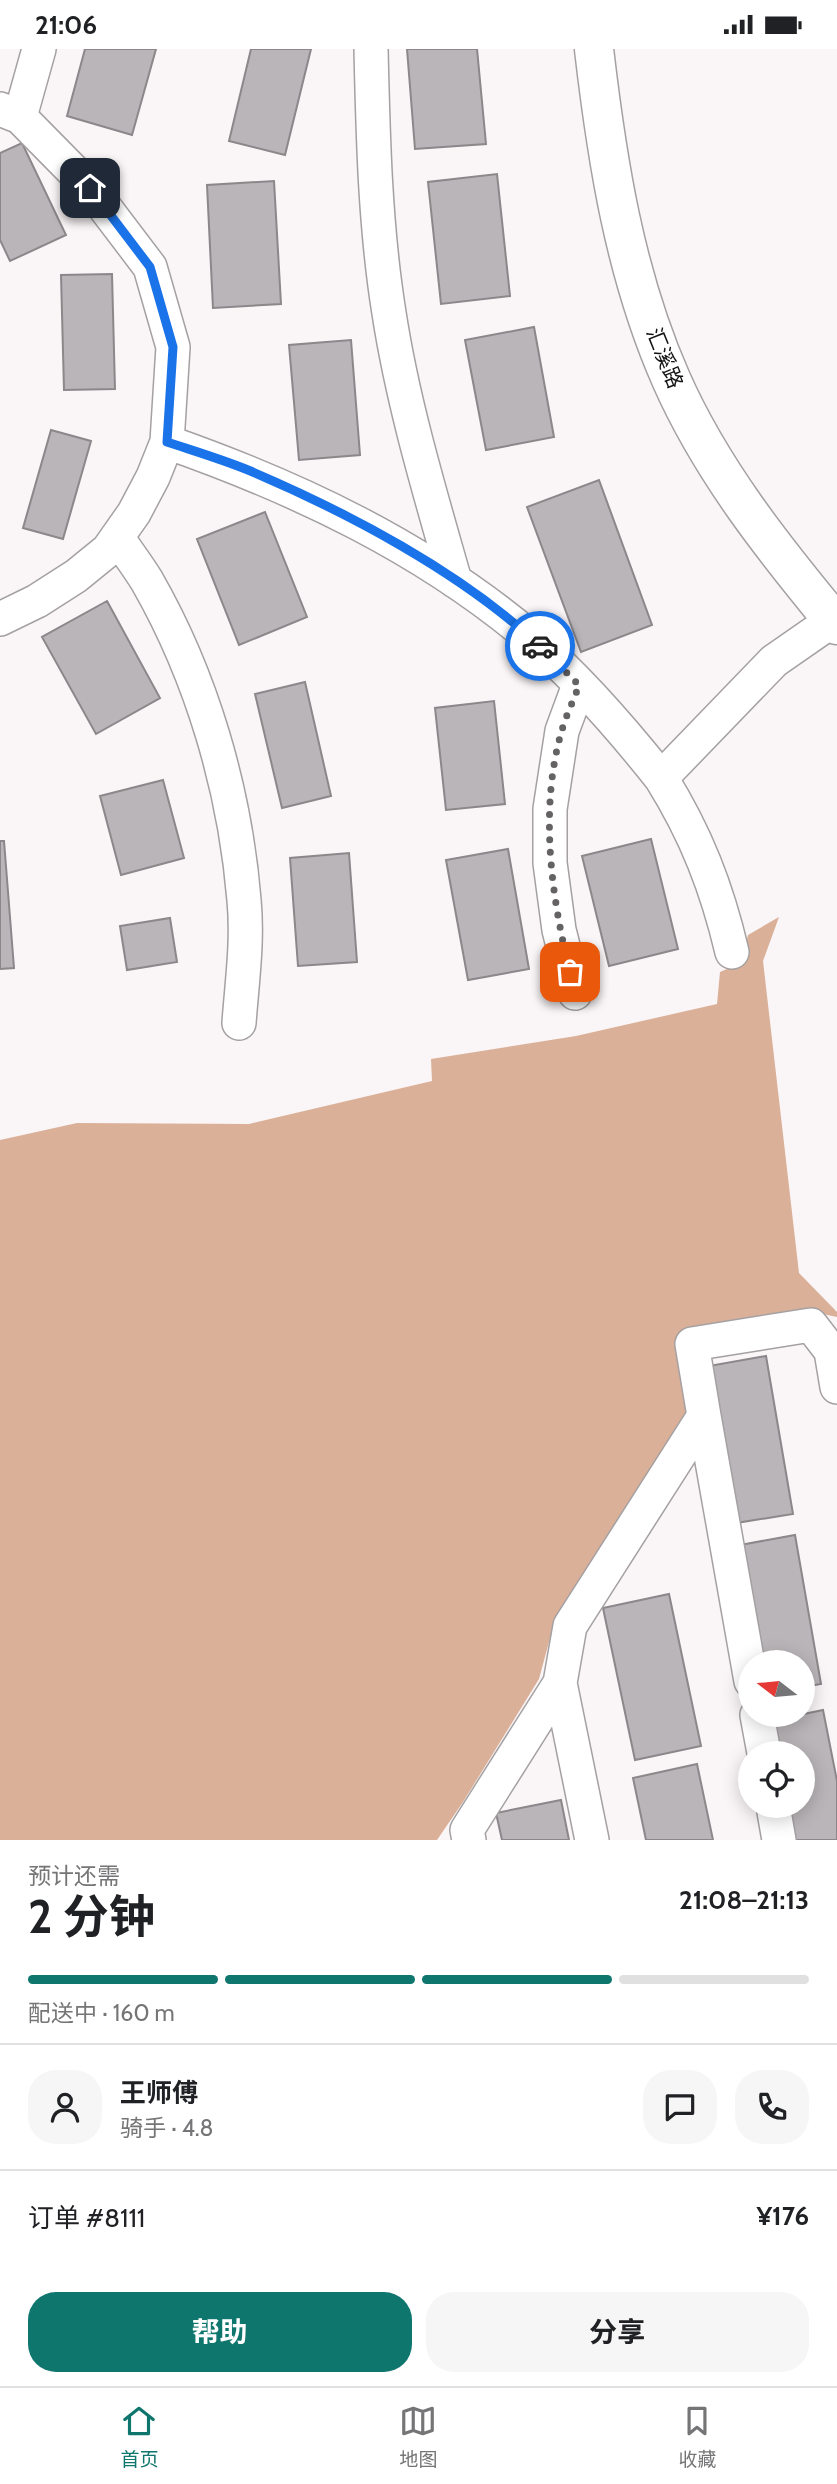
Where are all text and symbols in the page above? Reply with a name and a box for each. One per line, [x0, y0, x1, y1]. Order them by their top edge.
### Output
text: 21:06 [35, 9, 97, 41]
pin [60, 158, 120, 218]
icon: home [71, 169, 109, 207]
street label: 汇溪路 [642, 324, 688, 392]
courier [505, 611, 575, 681]
icon: car [521, 627, 559, 665]
pin [540, 942, 600, 1002]
icon: bag [551, 953, 589, 991]
north arrow [738, 1650, 816, 1727]
map controls [738, 1650, 815, 1818]
button: locate [738, 1741, 815, 1818]
text: 预计还需 [28, 1862, 120, 1890]
text: 21:08–21:13 [679, 1884, 809, 1916]
text: 2 分钟 [28, 1889, 155, 1945]
text: 配送中 · 160 m [28, 1999, 175, 2027]
button: person [28, 2070, 102, 2144]
button: chat [643, 2070, 717, 2144]
button: phone [735, 2070, 809, 2144]
text: 王师傅 [120, 2077, 198, 2109]
text: 骑手 · 4.8 [120, 2114, 214, 2142]
text: ¥176 [756, 2200, 809, 2232]
text: 订单 #8111 [28, 2202, 145, 2234]
button: 帮助 [28, 2292, 412, 2372]
button: 分享 [426, 2292, 809, 2372]
tab: 首页 [120, 2402, 159, 2471]
tab: 地图 [399, 2402, 438, 2471]
tab: 收藏 [678, 2402, 717, 2471]

